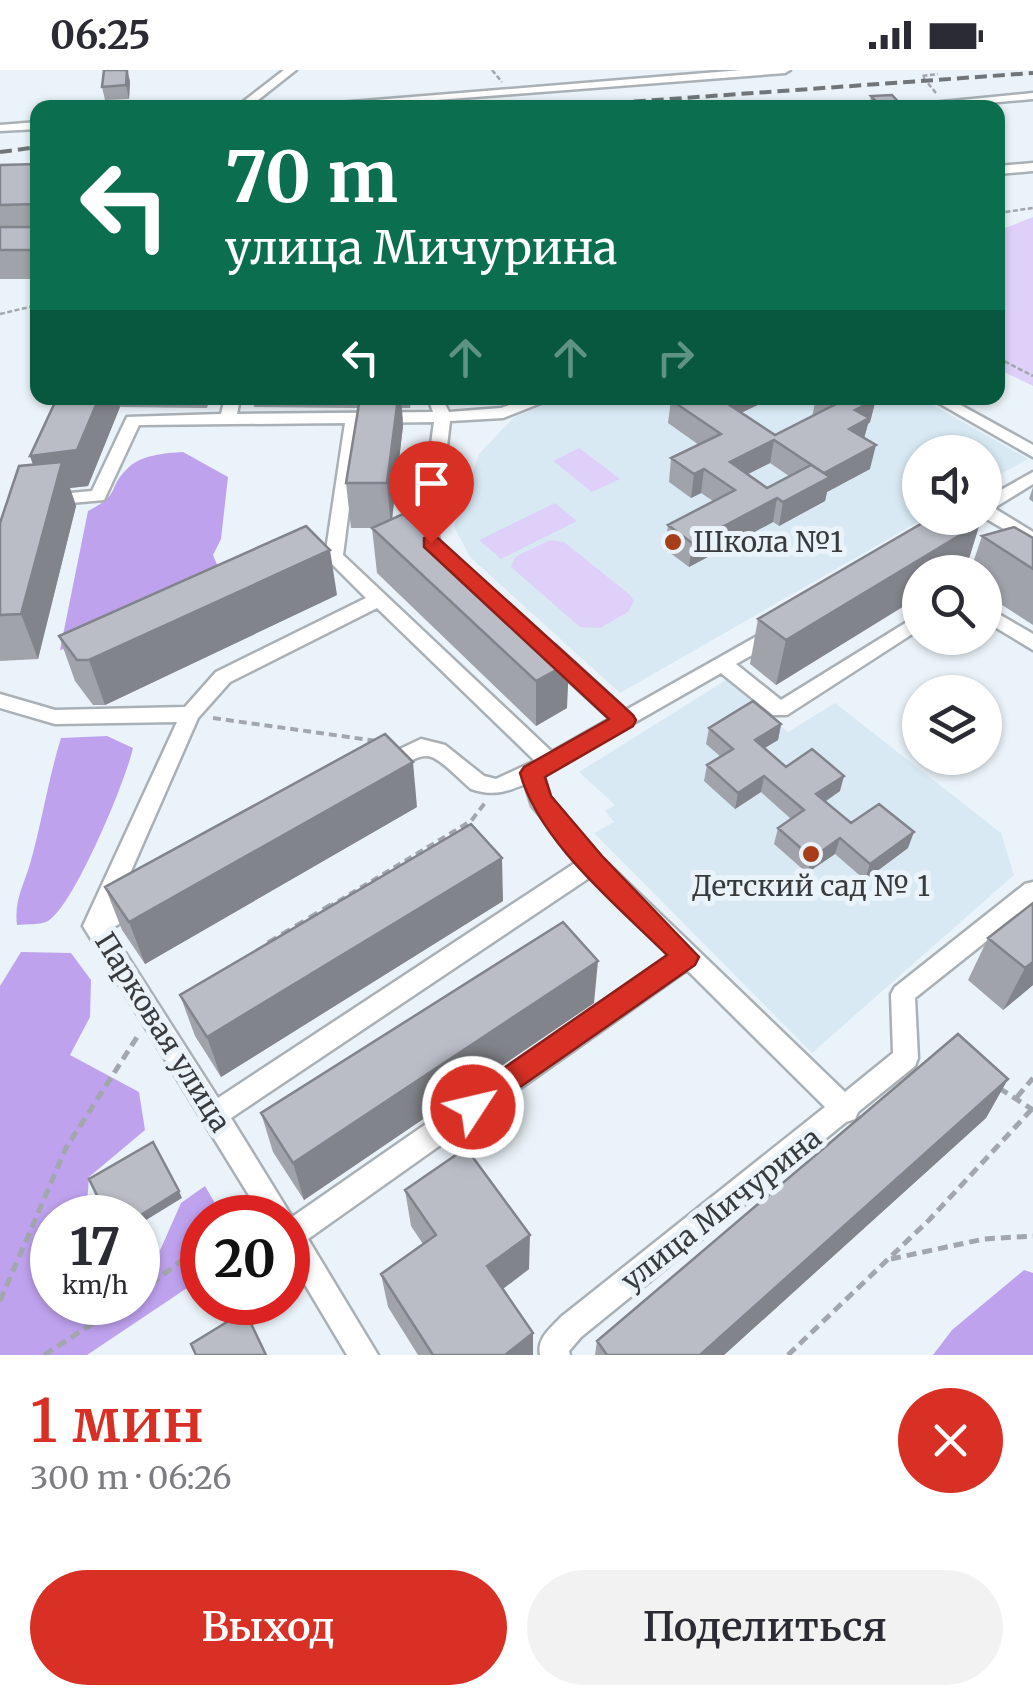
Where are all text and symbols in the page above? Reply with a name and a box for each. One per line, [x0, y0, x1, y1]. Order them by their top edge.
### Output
text: 06:25 [50, 12, 151, 59]
text: 70 m [225, 133, 398, 221]
icon: left [60, 140, 190, 270]
text: улица Мичурина [225, 220, 617, 276]
icon: left [333, 330, 388, 385]
icon: ahead [438, 330, 493, 385]
icon: ahead [543, 330, 598, 385]
icon: right [648, 330, 703, 385]
map controls [902, 435, 1002, 775]
button: sound [902, 435, 1002, 535]
pin [389, 441, 474, 544]
icon: arrive [404, 456, 459, 511]
place label: Школа №1 [693, 524, 843, 560]
marker: Школа №1 [662, 531, 684, 553]
button: search [902, 555, 1002, 655]
button: layers [902, 675, 1002, 775]
marker: Детский сад № 1 [800, 843, 822, 865]
place label: Детский сад № 1 [692, 868, 930, 904]
street label: Парковая улица [87, 926, 239, 1138]
position arrow [421, 1055, 525, 1159]
street label: улица Мичурина [614, 1120, 828, 1298]
speed limit sign: 20 [180, 1195, 310, 1325]
text: 17 [70, 1216, 120, 1279]
text: km/h [62, 1269, 128, 1301]
text: 1 мин [30, 1383, 204, 1458]
button: close [898, 1388, 1003, 1493]
text: 300 m · 06:26 [30, 1458, 232, 1498]
button: Выход [30, 1570, 507, 1685]
button: Поделиться [527, 1570, 1003, 1685]

